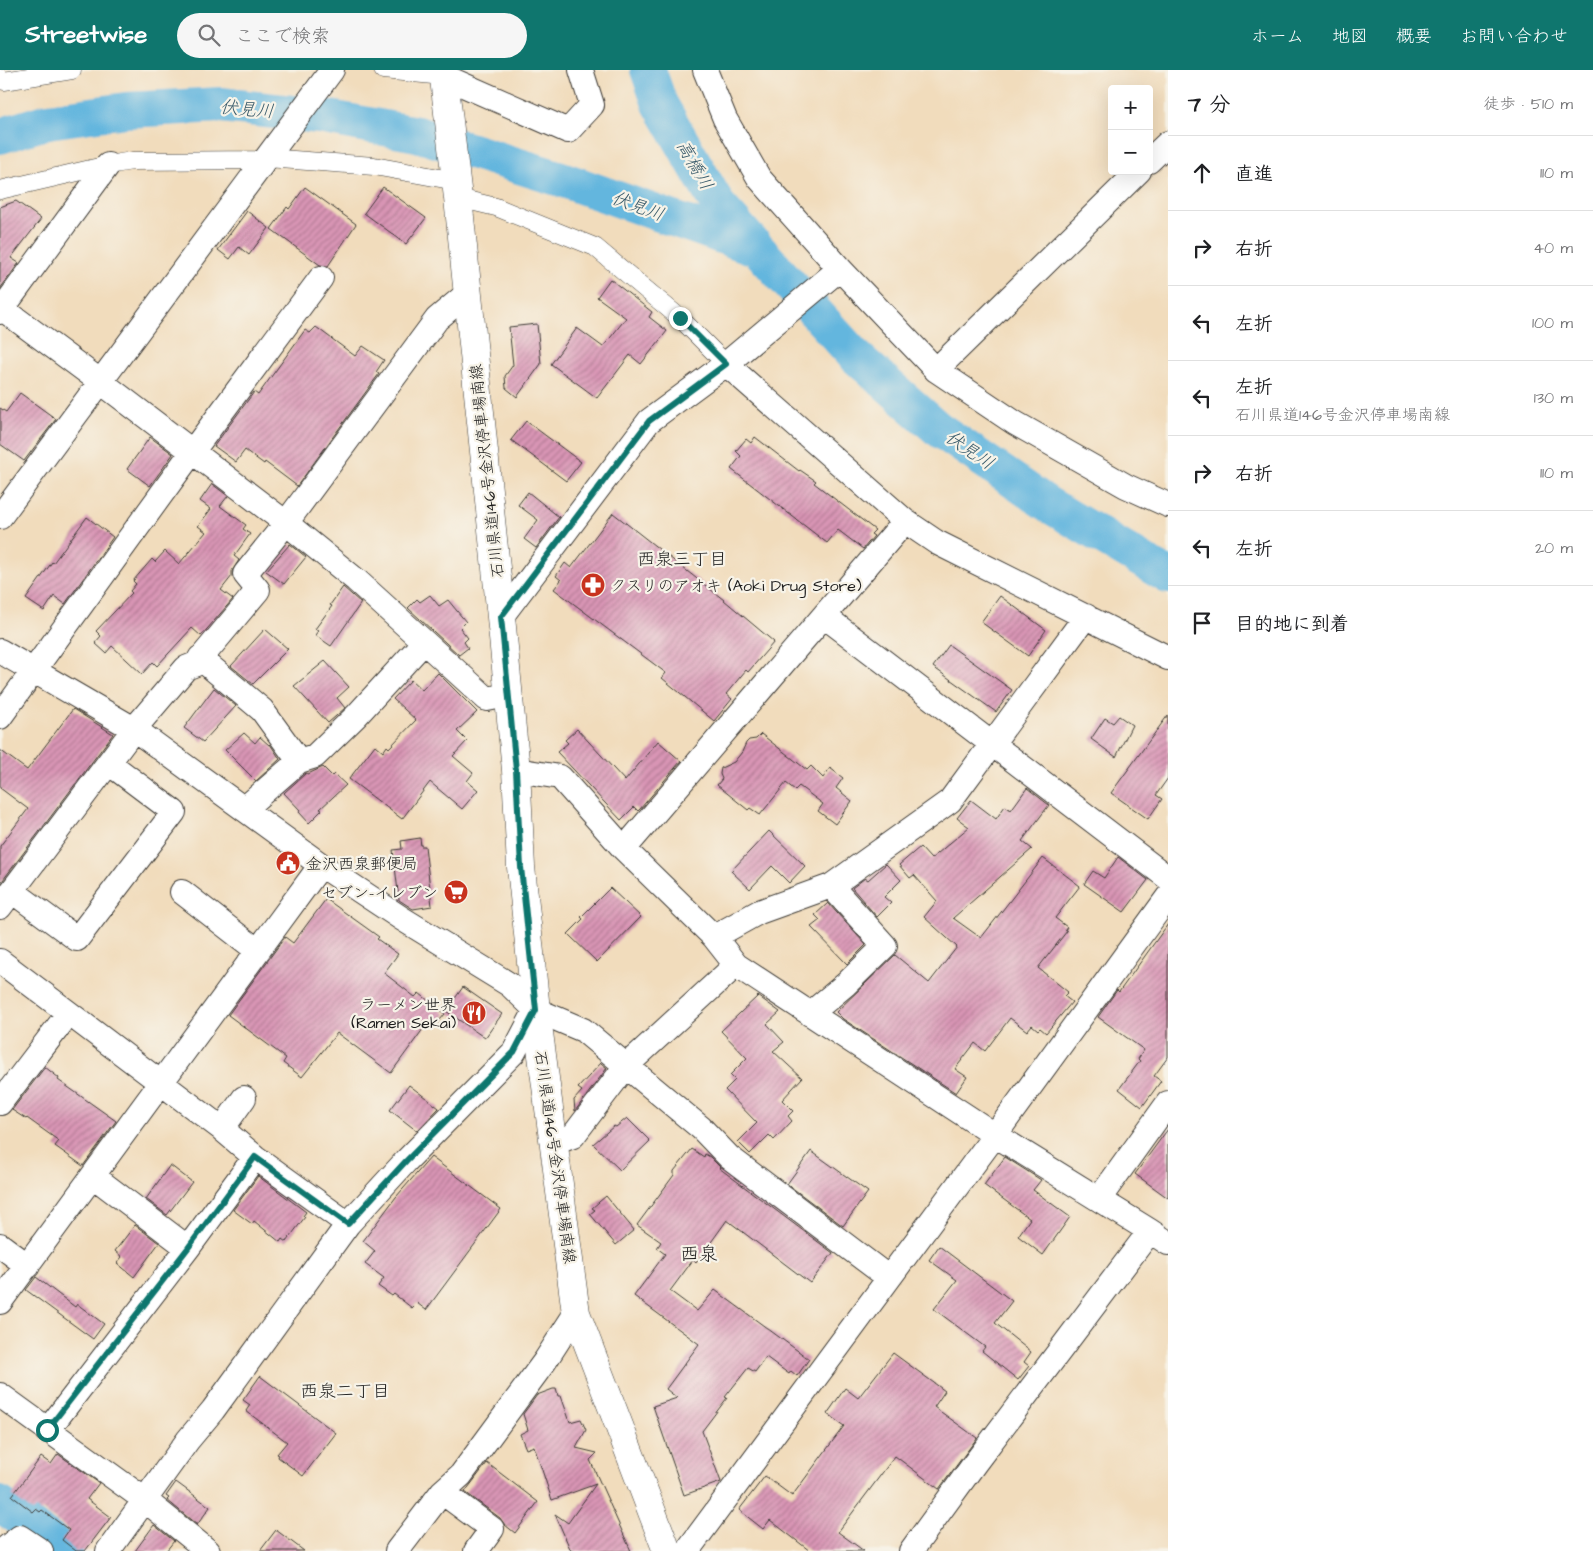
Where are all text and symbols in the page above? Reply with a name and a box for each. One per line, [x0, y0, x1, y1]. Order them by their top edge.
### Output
search box [177, 13, 527, 58]
text: Streetwise [25, 18, 147, 52]
icon: search [195, 21, 223, 49]
text: ここで検索 [235, 23, 330, 50]
text: ホーム [1251, 24, 1304, 49]
text: 地図 [1332, 24, 1368, 49]
text: 概要 [1396, 24, 1432, 49]
text: お問い合わせ [1460, 24, 1568, 49]
map controls [1108, 85, 1153, 175]
button: + [1108, 85, 1153, 130]
text: 7 分 [1188, 90, 1230, 119]
text: 徒歩 · 510 m [1484, 93, 1573, 115]
water label: 伏見川 [219, 95, 275, 124]
button: − [1108, 130, 1153, 175]
water label: 高橋川 [670, 136, 719, 195]
icon: ahead [1188, 159, 1216, 187]
text: 直進 [1235, 161, 1273, 188]
text: 110 m [1540, 162, 1573, 184]
water label: 伏見川 [608, 185, 667, 227]
icon: right [1188, 234, 1216, 262]
text: 右折 [1235, 236, 1273, 263]
text: 40 m [1533, 237, 1573, 259]
route end [669, 307, 692, 330]
icon: left [1188, 309, 1216, 337]
text: 左折 [1235, 311, 1273, 338]
text: 100 m [1532, 312, 1573, 334]
street label: 石川県道146号金沢停車場南線 [465, 363, 509, 579]
text: 左折 [1235, 374, 1273, 401]
icon: left [1188, 384, 1216, 412]
text: 130 m [1534, 387, 1573, 409]
text: 石川県道146号金沢停車場南線 [1235, 404, 1450, 426]
water label: 伏見川 [940, 425, 999, 476]
icon: right [1188, 459, 1216, 487]
text: 右折 [1235, 461, 1273, 488]
text: 110 m [1540, 462, 1573, 484]
icon: left [1188, 534, 1216, 562]
text: 左折 [1235, 536, 1273, 563]
text: 20 m [1535, 537, 1573, 559]
district label: 西泉三丁目 [637, 547, 727, 572]
pharmacy icon: クスリのアオキ (Aoki Drug Store) [580, 572, 606, 598]
place label: クスリのアオキ (Aoki Drug Store) [610, 575, 862, 598]
icon: arrive [1188, 609, 1216, 637]
text: 目的地に到着 [1235, 611, 1349, 638]
public building icon: 金沢西泉郵便局 [275, 850, 301, 876]
place label: 金沢西泉郵便局 [306, 853, 418, 875]
supermarket icon: セブン-イレブン [443, 879, 469, 905]
place label: セブン-イレブン [321, 882, 438, 904]
place label: ラーメン世界 (Ramen Sekai) [351, 994, 456, 1034]
restaurant icon: ラーメン世界 (Ramen Sekai) [461, 1000, 487, 1026]
street label: 石川県道146号金沢停車場南線 [529, 1049, 581, 1265]
district label: 西泉 [680, 1241, 718, 1268]
district label: 西泉二丁目 [300, 1379, 390, 1404]
route start [36, 1419, 59, 1442]

